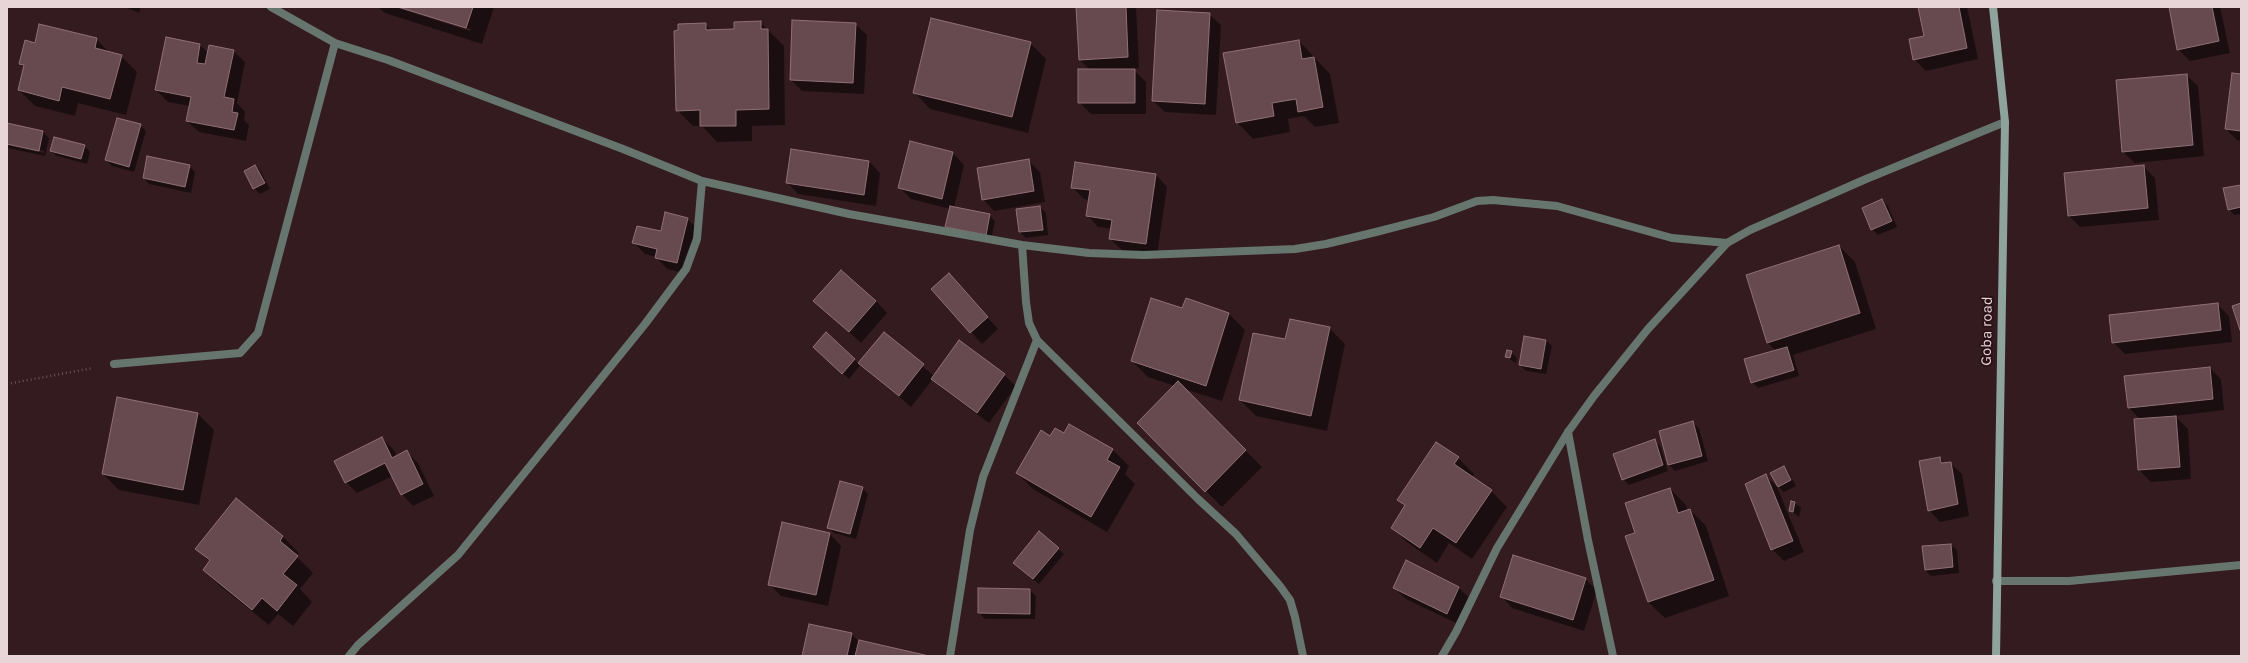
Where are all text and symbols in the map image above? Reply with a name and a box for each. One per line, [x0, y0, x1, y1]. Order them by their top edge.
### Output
street label: Goba road [1977, 296, 1997, 366]

